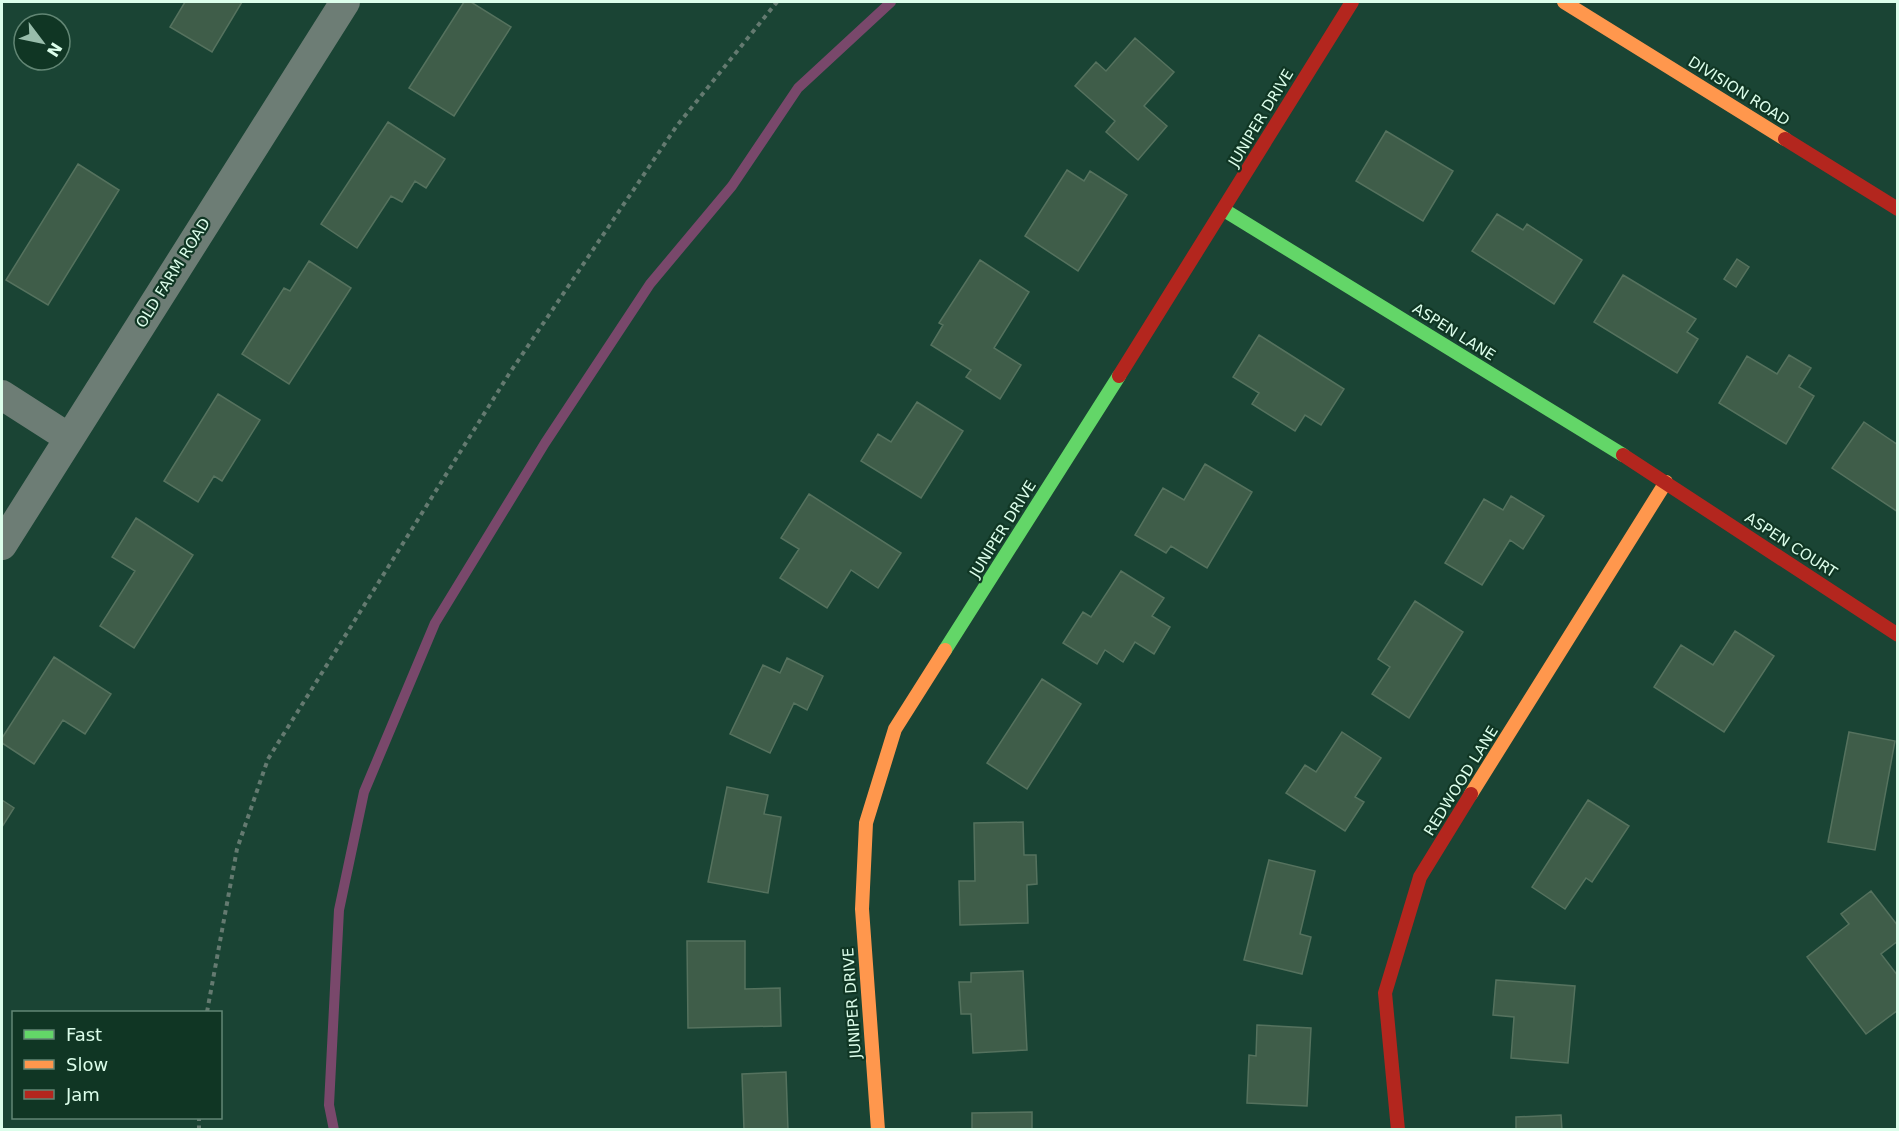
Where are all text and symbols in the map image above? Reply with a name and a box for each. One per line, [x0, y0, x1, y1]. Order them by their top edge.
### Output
north arrow [12, 12, 72, 72]
text: N [43, 39, 66, 60]
street label: DIVISION ROAD [1685, 53, 1793, 129]
street label: JUNIPER DRIVE [1224, 66, 1297, 171]
street label: OLD FARM ROAD [132, 215, 214, 331]
street label: ASPEN LANE [1409, 299, 1499, 365]
street label: JUNIPER DRIVE [965, 477, 1040, 582]
street label: ASPEN COURT [1742, 509, 1841, 582]
street label: REDWOOD LANE [1420, 723, 1502, 839]
street label: JUNIPER DRIVE [839, 947, 865, 1060]
legend [12, 1011, 222, 1119]
text: Fast [66, 1024, 102, 1045]
text: Slow [66, 1054, 108, 1075]
text: Jam [65, 1084, 100, 1105]

